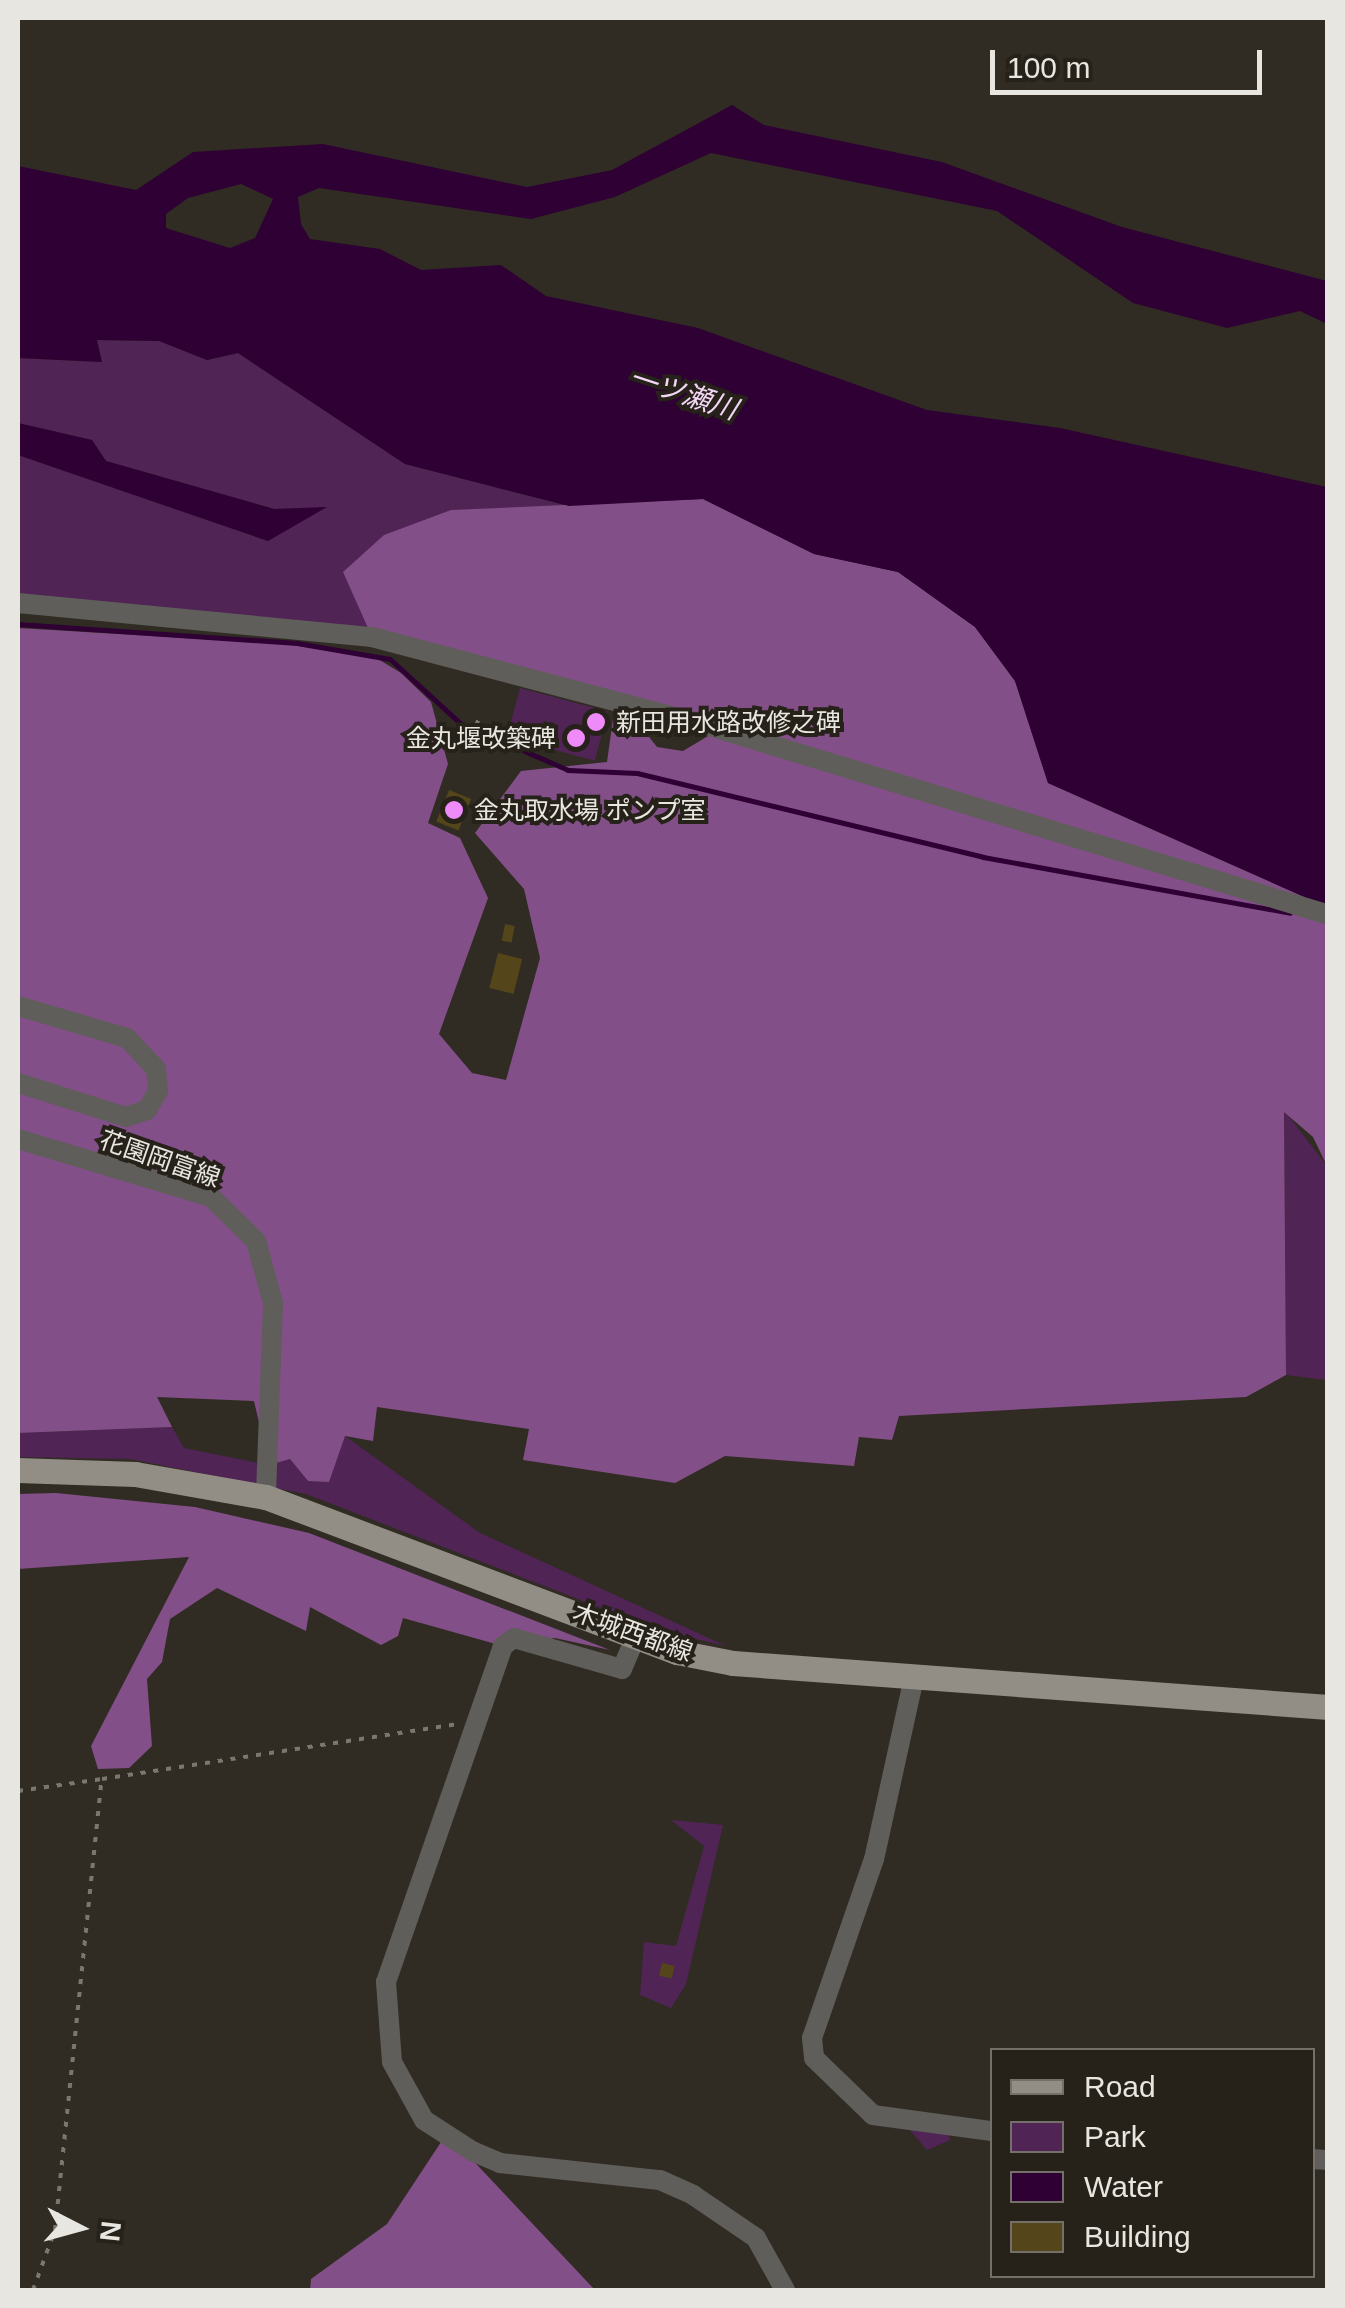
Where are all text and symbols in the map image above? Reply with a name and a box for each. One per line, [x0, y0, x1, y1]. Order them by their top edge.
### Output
scale bar [995, 30, 1268, 92]
text: 100 m [1007, 51, 1090, 84]
water label: 一ツ瀬川 [625, 361, 741, 427]
place label: 新田用水路改修之碑 [616, 707, 841, 737]
marker: 新田用水路改修之碑 [585, 711, 607, 733]
place label: 金丸堰改築碑 [406, 723, 556, 753]
marker: 金丸堰改築碑 [565, 727, 587, 749]
place label: 金丸取水場 ポンプ室 [474, 795, 706, 825]
marker: 金丸取水場 ポンプ室 [443, 799, 465, 821]
street label: 花園岡富線 [96, 1124, 224, 1194]
street label: 木城西都線 [569, 1597, 697, 1667]
legend [990, 2048, 1315, 2278]
text: Road [1084, 2070, 1156, 2103]
text: Park [1084, 2120, 1146, 2153]
text: Water [1084, 2170, 1163, 2203]
north arrow [30, 2178, 130, 2278]
text: N [94, 2219, 127, 2243]
text: Building [1084, 2220, 1191, 2253]

